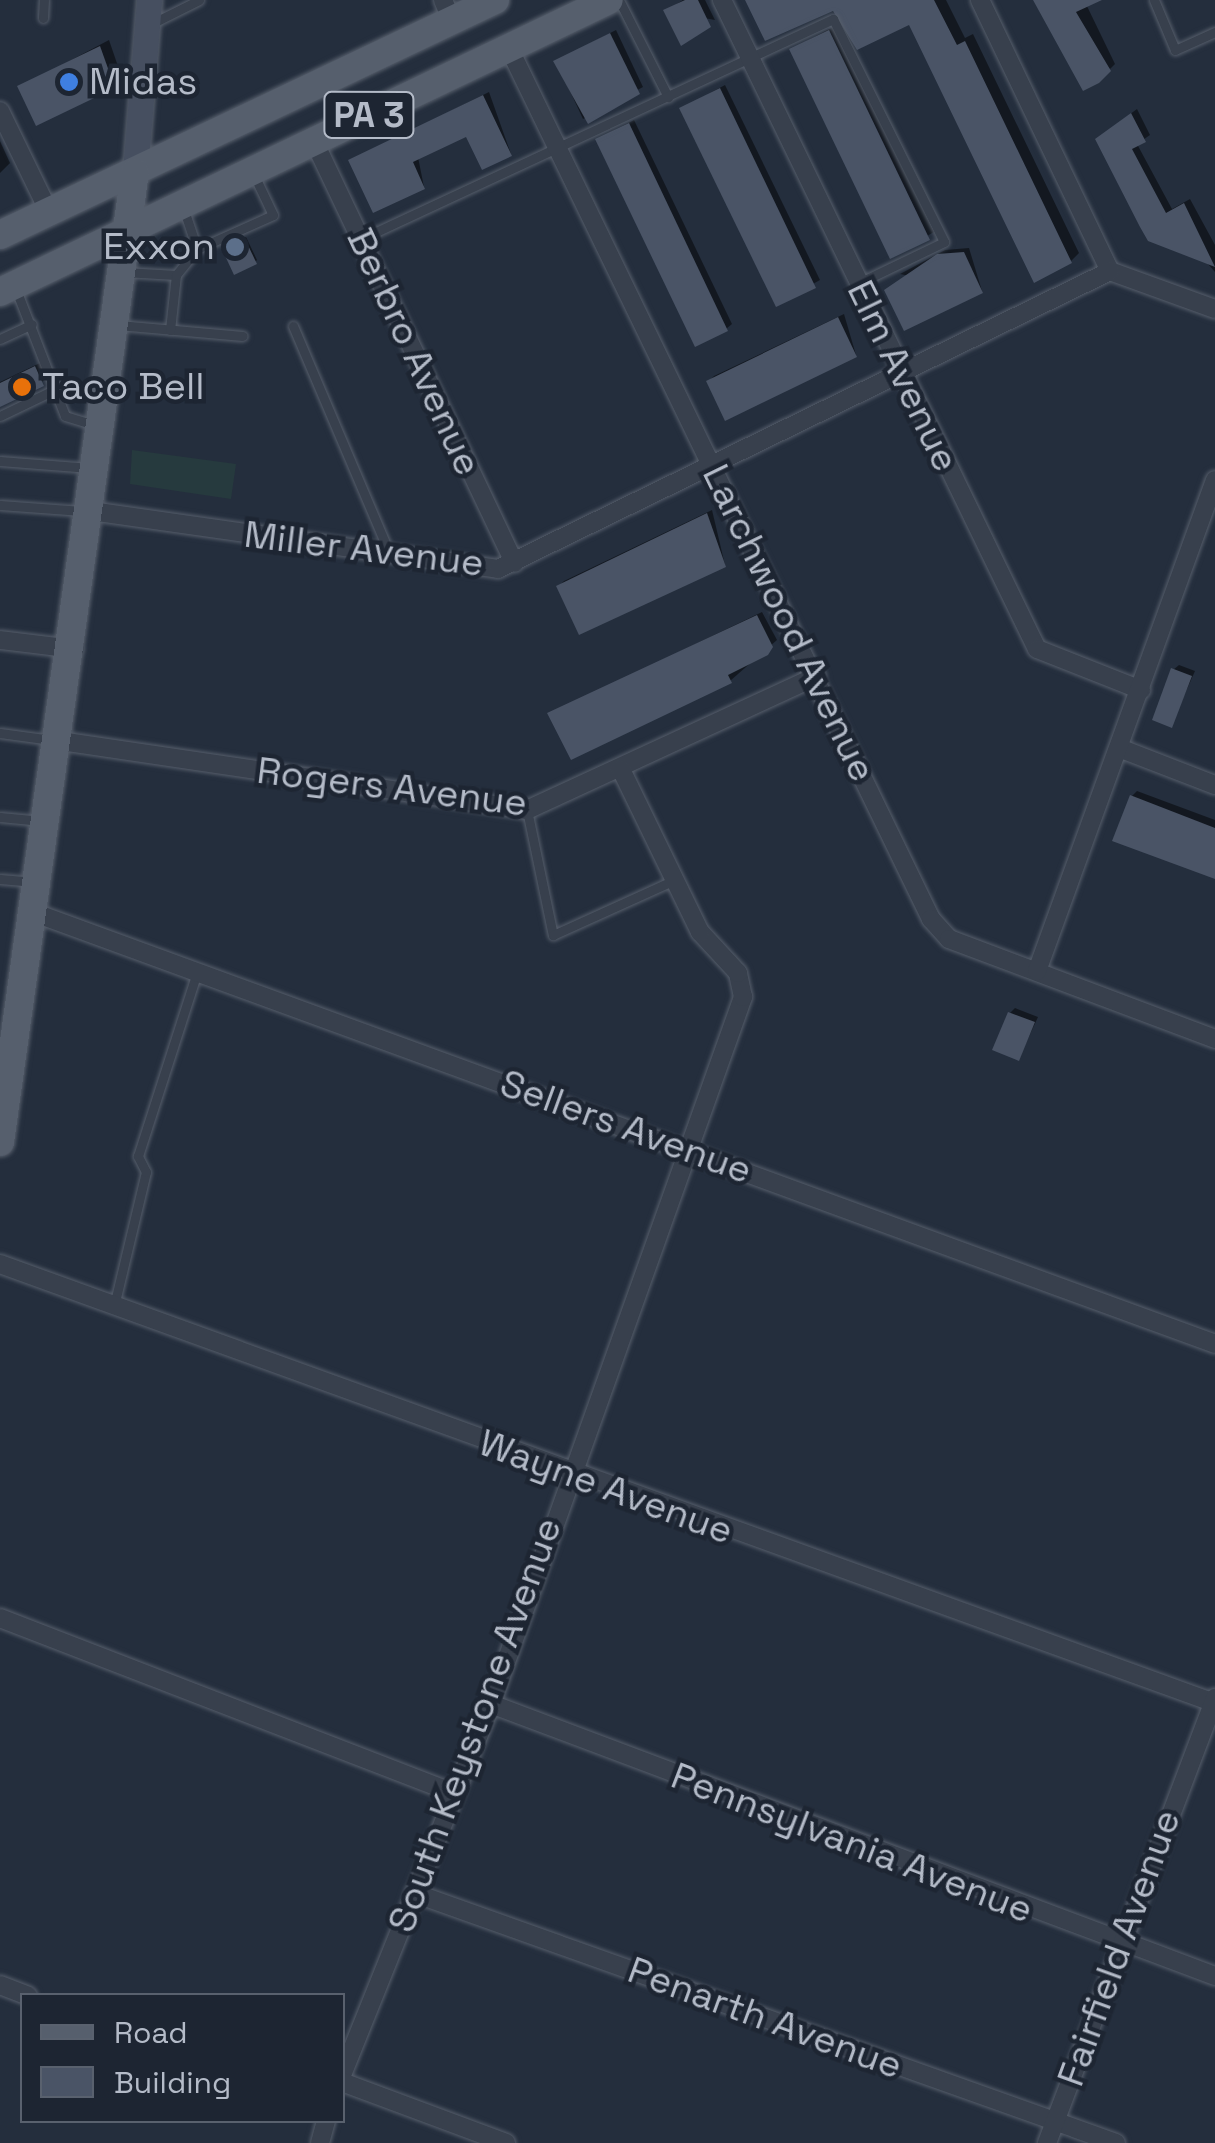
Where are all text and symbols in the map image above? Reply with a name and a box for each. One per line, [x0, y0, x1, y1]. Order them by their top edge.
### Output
place label: Midas [89, 59, 197, 105]
marker: Midas [58, 71, 80, 93]
road number: PA 3 [322, 85, 416, 145]
street label: Berbro Avenue [337, 221, 491, 483]
place label: Exxon [103, 224, 215, 270]
marker: Exxon [224, 236, 246, 258]
street label: Elm Avenue [837, 273, 969, 479]
place label: Taco Bell [42, 364, 205, 410]
marker: Taco Bell [11, 376, 33, 398]
street label: Larchwood Avenue [692, 457, 886, 789]
street label: Miller Avenue [241, 512, 487, 586]
street label: Rogers Avenue [254, 748, 530, 826]
street label: Sellers Avenue [494, 1060, 758, 1194]
street label: Wayne Avenue [473, 1420, 739, 1554]
street label: South Keystone Avenue [379, 1511, 571, 1939]
street label: Pennsylvania Avenue [665, 1753, 1039, 1933]
street label: Fairfield Avenue [1048, 1803, 1190, 2093]
street label: Penarth Avenue [621, 1947, 909, 2089]
legend [20, 1993, 345, 2123]
text: Road [114, 2013, 188, 2052]
text: Building [114, 2063, 231, 2102]

